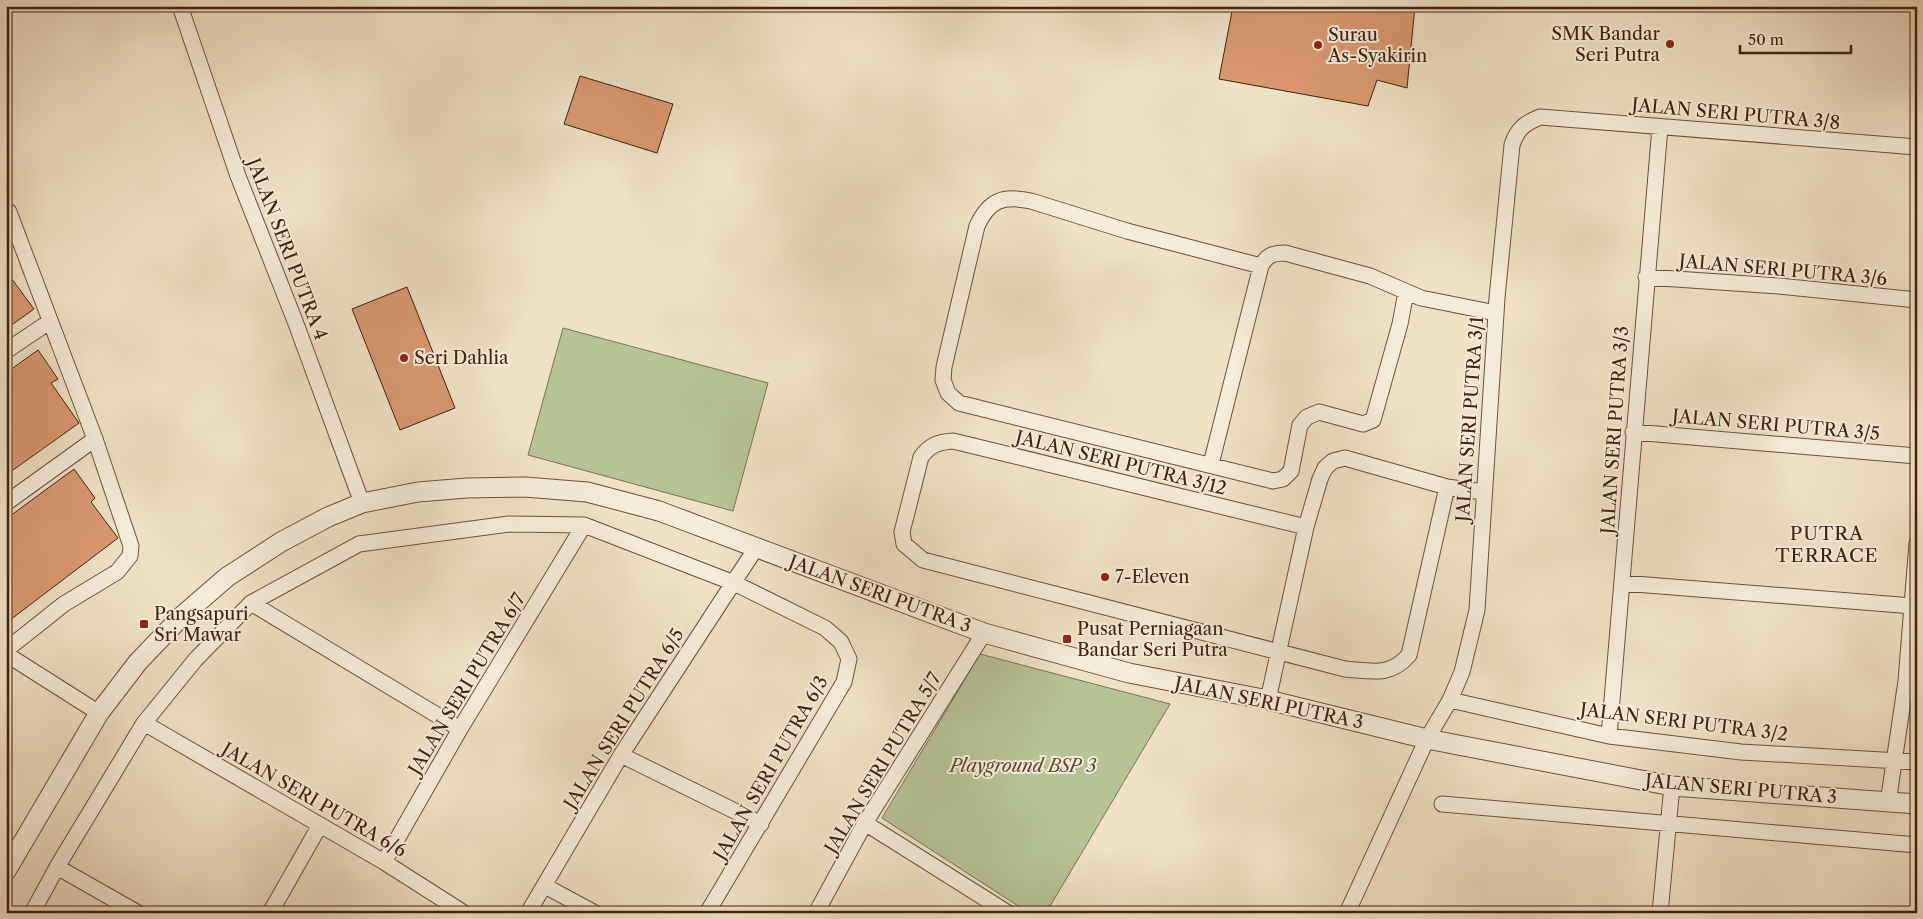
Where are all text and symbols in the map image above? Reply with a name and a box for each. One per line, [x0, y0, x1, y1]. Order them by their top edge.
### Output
scale bar [1740, 22, 1852, 54]
place label: SMK Bandar Seri Putra [1551, 23, 1660, 66]
place label: Surau As-Syakirin [1327, 24, 1427, 67]
text: 50 m [1748, 30, 1784, 49]
marker: SMK Bandar Seri Putra [1664, 38, 1676, 50]
marker: Surau As-Syakirin [1312, 39, 1324, 51]
street label: JALAN SERI PUTRA 3/8 [1628, 94, 1841, 134]
street label: JALAN SERI PUTRA 4 [241, 152, 332, 343]
street label: JALAN SERI PUTRA 3/6 [1675, 250, 1888, 290]
street label: JALAN SERI PUTRA 3/1 [1452, 315, 1488, 526]
street label: JALAN SERI PUTRA 3/3 [1597, 325, 1633, 538]
place label: Seri Dahlia [414, 347, 509, 369]
marker: Seri Dahlia [398, 352, 410, 364]
street label: JALAN SERI PUTRA 3/5 [1668, 405, 1881, 445]
street label: JALAN SERI PUTRA 3/12 [1010, 425, 1229, 500]
district label: PUTRA TERRACE [1775, 522, 1879, 567]
street label: JALAN SERI PUTRA 3 [783, 550, 974, 637]
place label: 7-Eleven [1115, 566, 1190, 588]
marker: 7-Eleven [1099, 571, 1111, 583]
street label: JALAN SERI PUTRA 6/7 [402, 589, 530, 782]
place label: Pangsapuri Sri Mawar [154, 603, 249, 646]
marker: Pangsapuri Sri Mawar [138, 618, 150, 630]
place label: Pusat Perniagaan Bandar Seri Putra [1077, 618, 1228, 661]
street label: JALAN SERI PUTRA 6/5 [558, 625, 689, 816]
marker: Pusat Perniagaan Bandar Seri Putra [1061, 633, 1073, 645]
street label: JALAN SERI PUTRA 5/7 [819, 668, 946, 860]
street label: JALAN SERI PUTRA 6/3 [708, 672, 833, 867]
street label: JALAN SERI PUTRA 3 [1170, 672, 1365, 734]
street label: JALAN SERI PUTRA 3/2 [1576, 698, 1789, 746]
street label: JALAN SERI PUTRA 6/6 [215, 737, 410, 862]
park label: Playground BSP 3 [948, 755, 1097, 777]
street label: JALAN SERI PUTRA 3 [1641, 769, 1838, 808]

